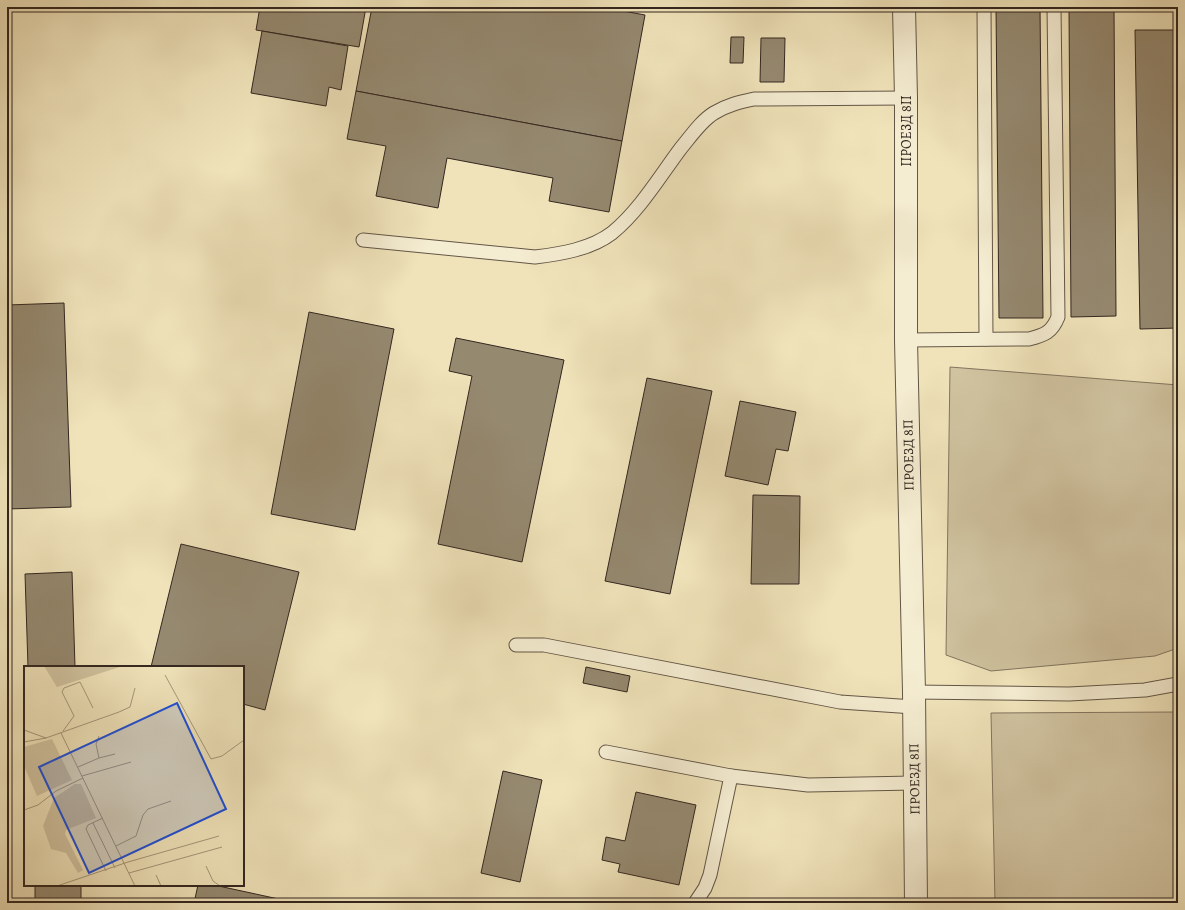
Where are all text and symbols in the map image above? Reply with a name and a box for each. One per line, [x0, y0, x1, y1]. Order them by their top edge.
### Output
street label: ПРОЕЗД 8П [897, 95, 916, 167]
street label: ПРОЕЗД 8П [898, 419, 919, 491]
inset map [24, 666, 244, 886]
street label: ПРОЕЗД 8П [904, 743, 925, 815]

